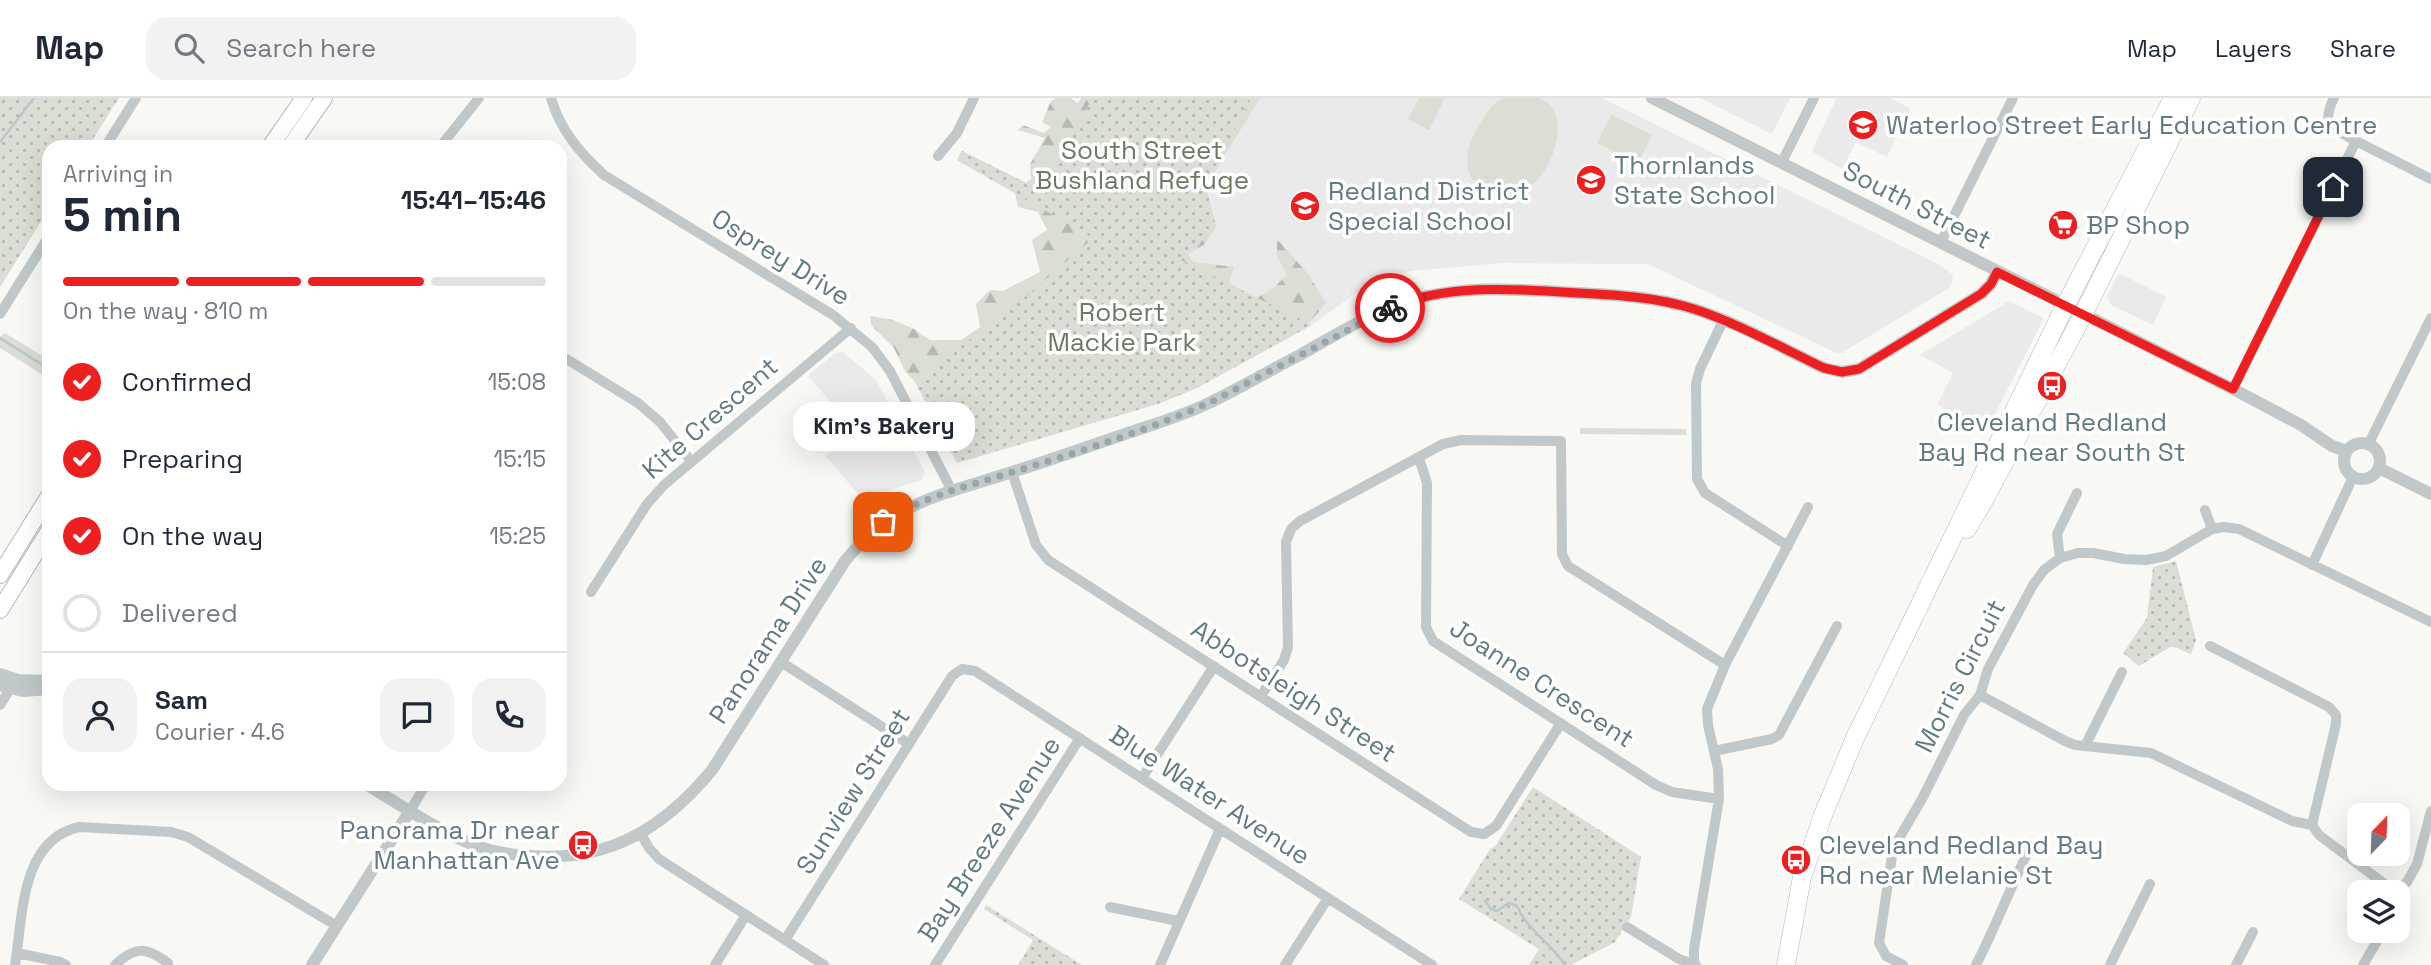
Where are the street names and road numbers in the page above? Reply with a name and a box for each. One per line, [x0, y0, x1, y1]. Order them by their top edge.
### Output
street label: South Street [1837, 153, 1997, 257]
street label: Osprey Drive [705, 201, 857, 313]
street label: Kite Crescent [635, 350, 785, 486]
street label: Panorama Drive [701, 550, 835, 730]
street label: Morris Circuit [1907, 594, 2013, 758]
street label: Joanne Crescent [1443, 611, 1641, 755]
street label: Abbotsleigh Street [1185, 612, 1403, 770]
street label: Sunview Street [788, 701, 918, 881]
street label: Blue Water Avenue [1103, 717, 1317, 873]
street label: Bay Breeze Avenue [910, 730, 1068, 948]

